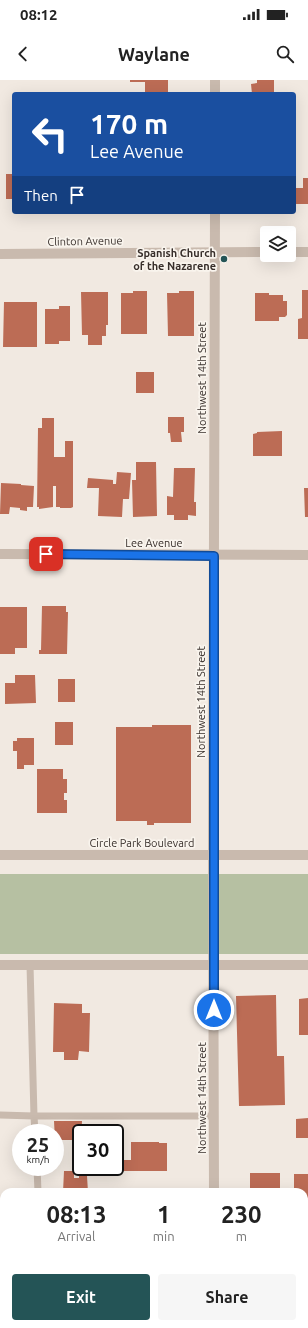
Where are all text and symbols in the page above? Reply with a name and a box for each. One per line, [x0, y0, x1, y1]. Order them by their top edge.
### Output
text: 08:12 [20, 6, 58, 23]
icon: back [12, 43, 34, 65]
icon: search [274, 43, 296, 65]
text: Waylane [118, 44, 190, 64]
icon: left [24, 108, 76, 160]
text: 170 m [90, 108, 168, 139]
text: Lee Avenue [90, 141, 184, 161]
icon: arrive [66, 184, 88, 206]
text: Then [24, 187, 58, 204]
map controls [260, 226, 296, 262]
button: layers [260, 226, 296, 262]
street label: Clinton Avenue [47, 234, 123, 248]
place label: Spanish Church of the Nazarene [133, 247, 216, 272]
marker: Spanish Church of the Nazarene [219, 254, 229, 264]
street label: Northwest 14th Street [196, 322, 208, 434]
pin [29, 537, 63, 571]
street label: Lee Avenue [125, 537, 183, 549]
icon: arrive [35, 543, 57, 565]
street label: Northwest 14th Street [195, 646, 207, 758]
street label: Circle Park Boulevard [90, 837, 194, 849]
position arrow [193, 989, 235, 1031]
street label: Northwest 14th Street [196, 1042, 208, 1154]
speed limit sign: 30 [72, 1124, 124, 1176]
text: 25 [27, 1133, 49, 1156]
text: km/h [26, 1154, 50, 1165]
text: 08:13 [46, 1201, 106, 1228]
text: 1 [157, 1201, 170, 1228]
text: 230 [221, 1201, 262, 1228]
text: Arrival [57, 1229, 95, 1243]
text: min [153, 1229, 175, 1243]
text: m [236, 1229, 247, 1243]
button: Exit [12, 1274, 150, 1320]
button: Share [158, 1274, 296, 1320]

